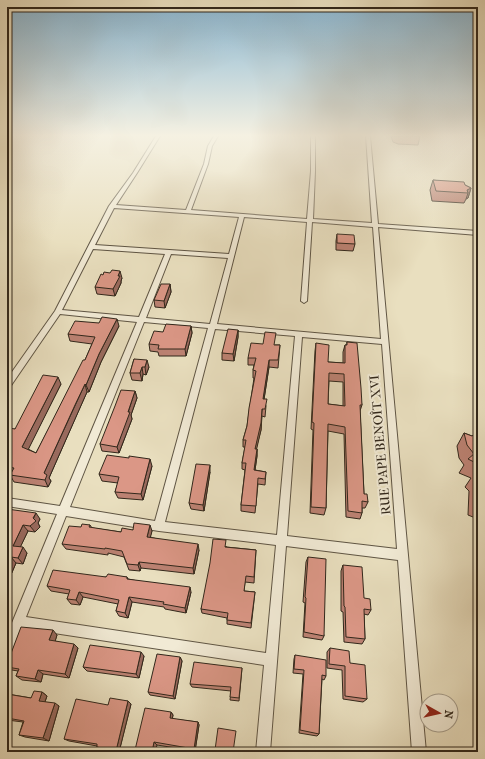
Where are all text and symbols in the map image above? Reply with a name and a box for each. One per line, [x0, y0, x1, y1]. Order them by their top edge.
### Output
street label: RUE PAPE BENOÎT XVI [366, 374, 394, 516]
north arrow [419, 693, 459, 733]
text: N [441, 709, 455, 720]

